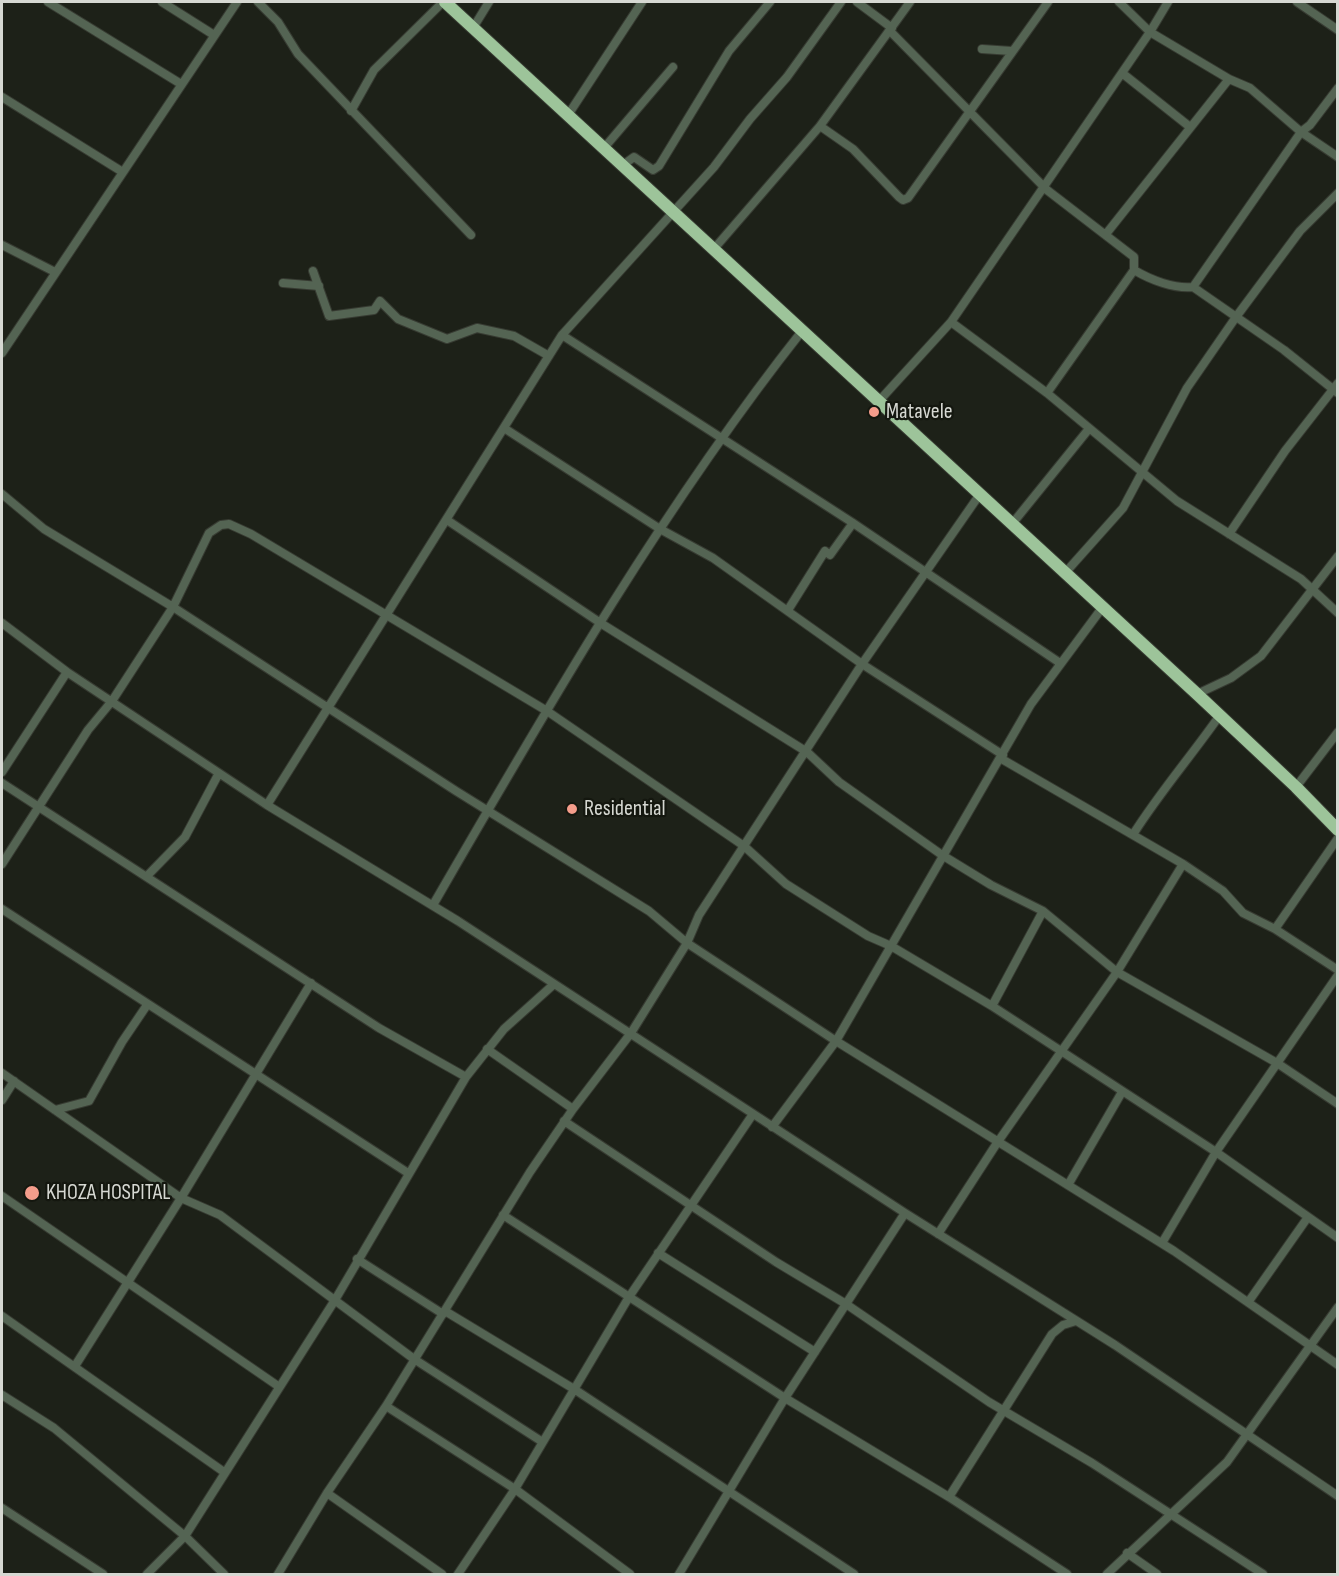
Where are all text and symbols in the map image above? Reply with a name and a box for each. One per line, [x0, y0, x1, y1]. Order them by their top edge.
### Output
place label: Matavele [886, 399, 953, 425]
marker: Matavele [867, 405, 881, 419]
place label: Residential [584, 796, 666, 822]
marker: Residential [565, 802, 579, 816]
place label: KHOZA HOSPITAL [46, 1180, 170, 1206]
marker: KHOZA HOSPITAL [23, 1184, 41, 1202]

